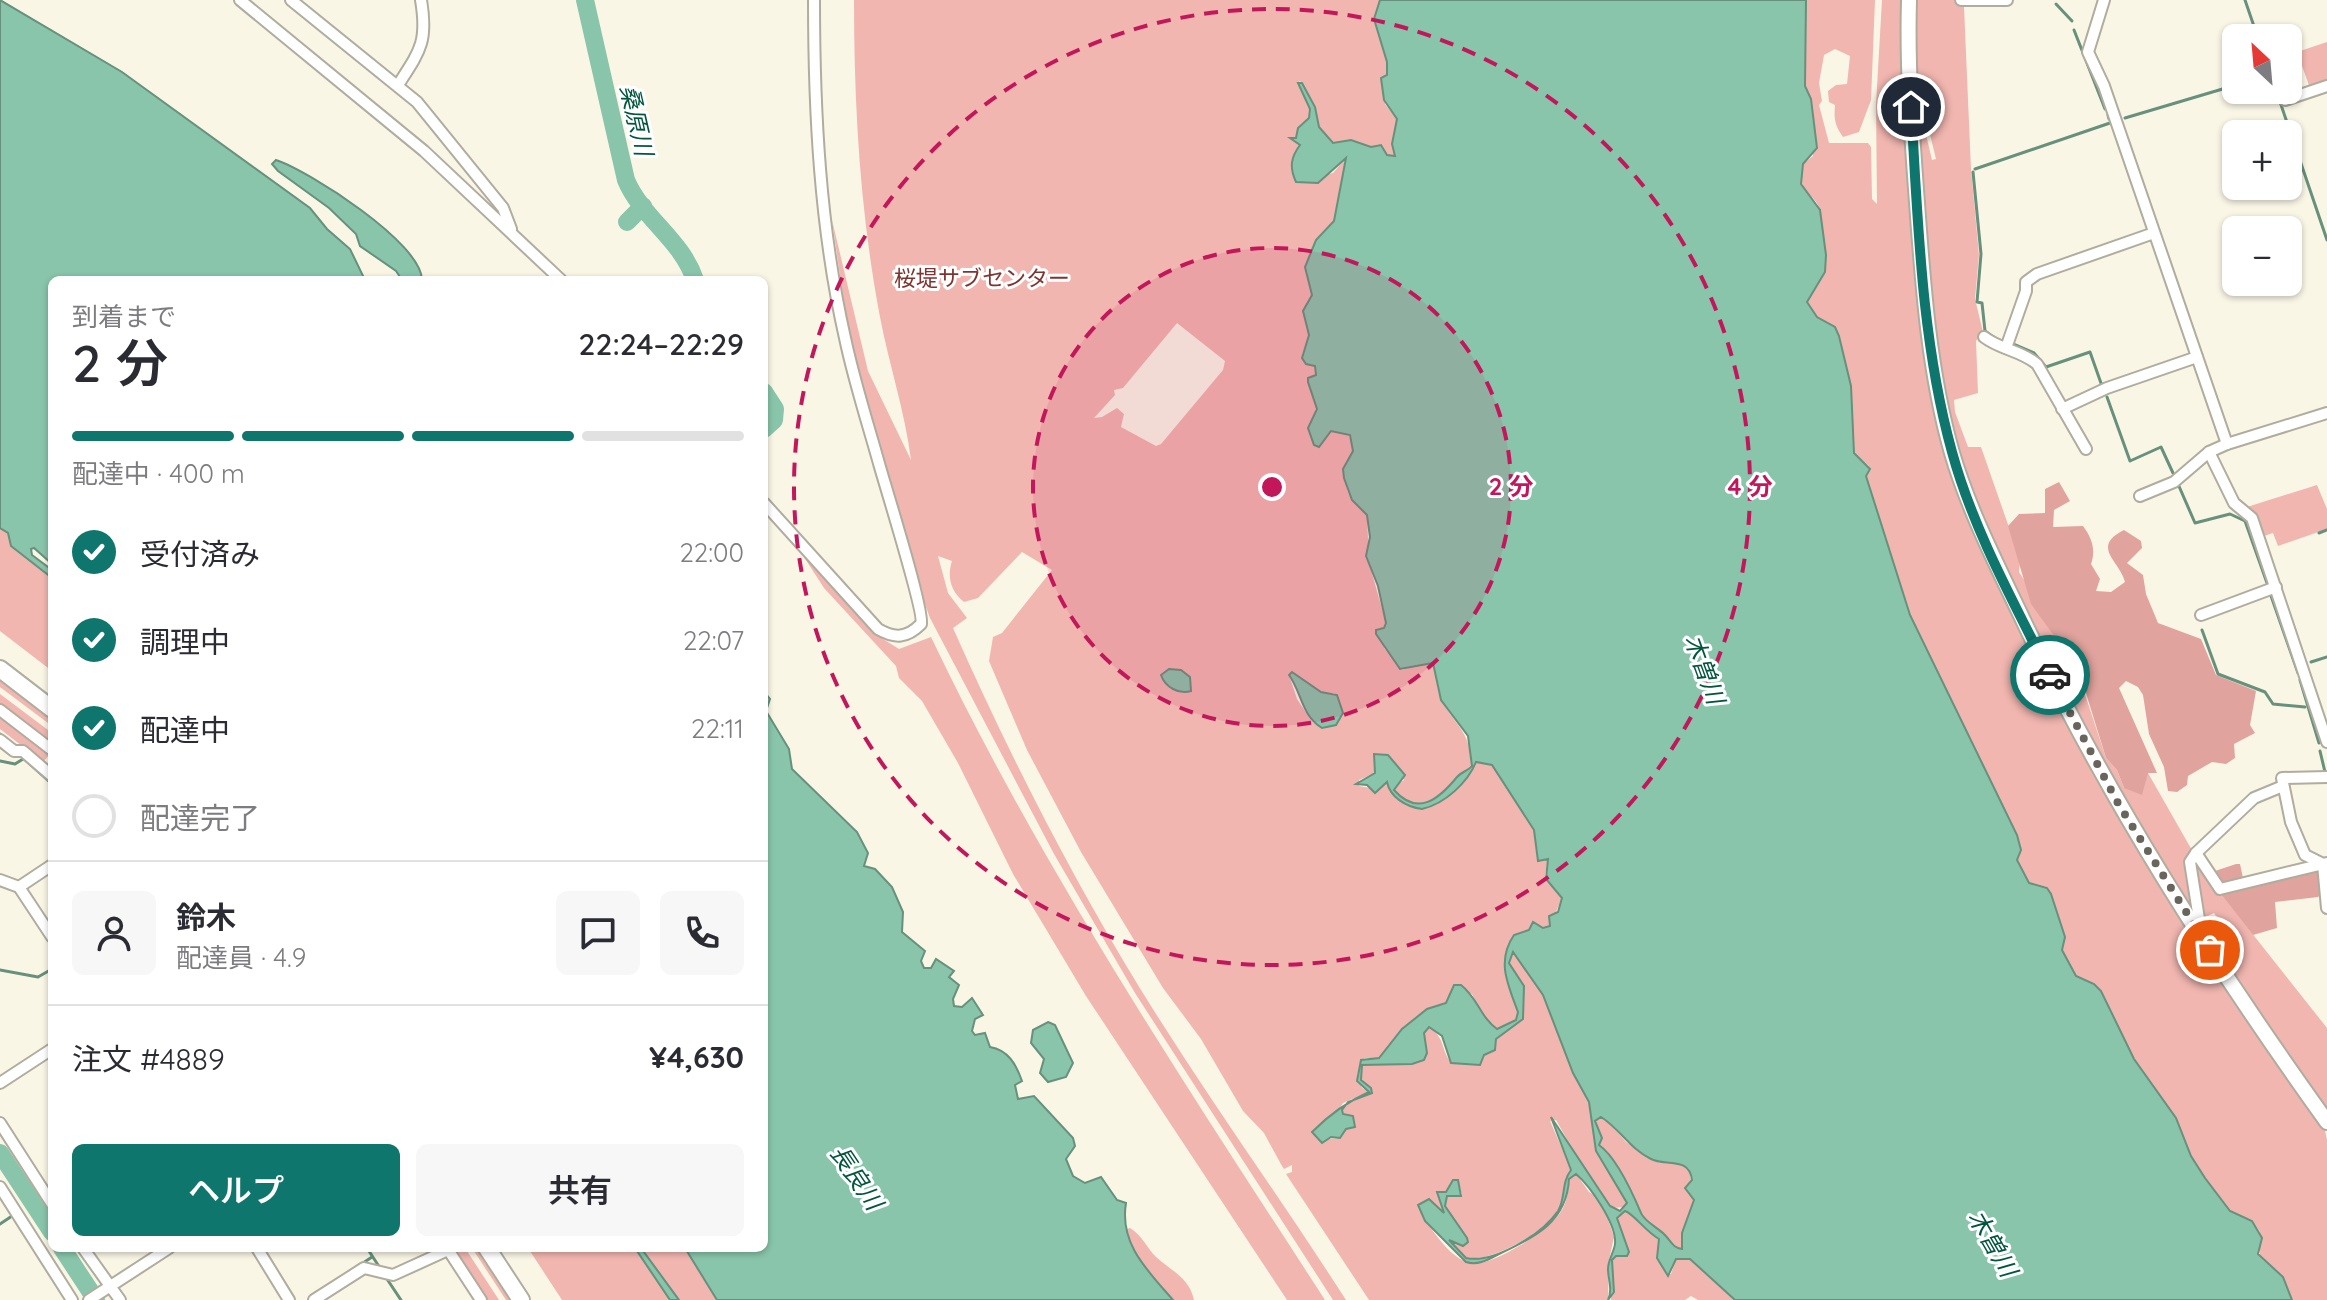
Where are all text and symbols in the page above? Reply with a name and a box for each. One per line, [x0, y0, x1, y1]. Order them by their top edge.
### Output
north arrow [2222, 24, 2302, 104]
map controls [2222, 24, 2302, 296]
pin [1877, 73, 1945, 141]
water label: 桑原川 [614, 82, 660, 161]
icon: home [1889, 85, 1933, 129]
button: + [2222, 120, 2302, 200]
button: − [2222, 216, 2302, 296]
park label: 桜堤サブセンター [894, 264, 1070, 292]
text: 到着まで [72, 300, 176, 333]
text: 22:24–22:29 [579, 325, 744, 363]
text: 2 分 [72, 330, 168, 395]
text: 配達中 · 400 m [72, 457, 245, 490]
text: 2 分 [1489, 471, 1533, 501]
text: 4 分 [1728, 471, 1772, 501]
centre of rings [1258, 473, 1286, 501]
icon: check [72, 530, 116, 574]
text: 受付済み [140, 535, 260, 573]
text: 22:00 [679, 536, 744, 569]
icon: check [72, 618, 116, 662]
text: 調理中 [140, 623, 230, 661]
text: 22:07 [683, 624, 744, 657]
water label: 木曽川 [1679, 630, 1732, 711]
courier [2010, 635, 2090, 715]
icon: car [2028, 653, 2072, 697]
icon: check [72, 706, 116, 750]
text: 配達中 [140, 711, 230, 749]
text: 22:11 [691, 712, 744, 745]
text: 配達完了 [140, 799, 260, 837]
button: person [72, 891, 156, 975]
button: chat [556, 891, 640, 975]
button: phone [660, 891, 744, 975]
text: 鈴木 [176, 898, 236, 936]
pin [2176, 916, 2244, 984]
icon: bag [2188, 928, 2232, 972]
text: 配達員 · 4.9 [176, 941, 306, 974]
text: ¥4,630 [649, 1038, 744, 1076]
text: 注文 #4889 [72, 1040, 225, 1078]
water label: 長良川 [824, 1139, 891, 1218]
button: ヘルプ [72, 1144, 400, 1236]
button: 共有 [416, 1144, 744, 1236]
water label: 木曽川 [1962, 1204, 2025, 1284]

